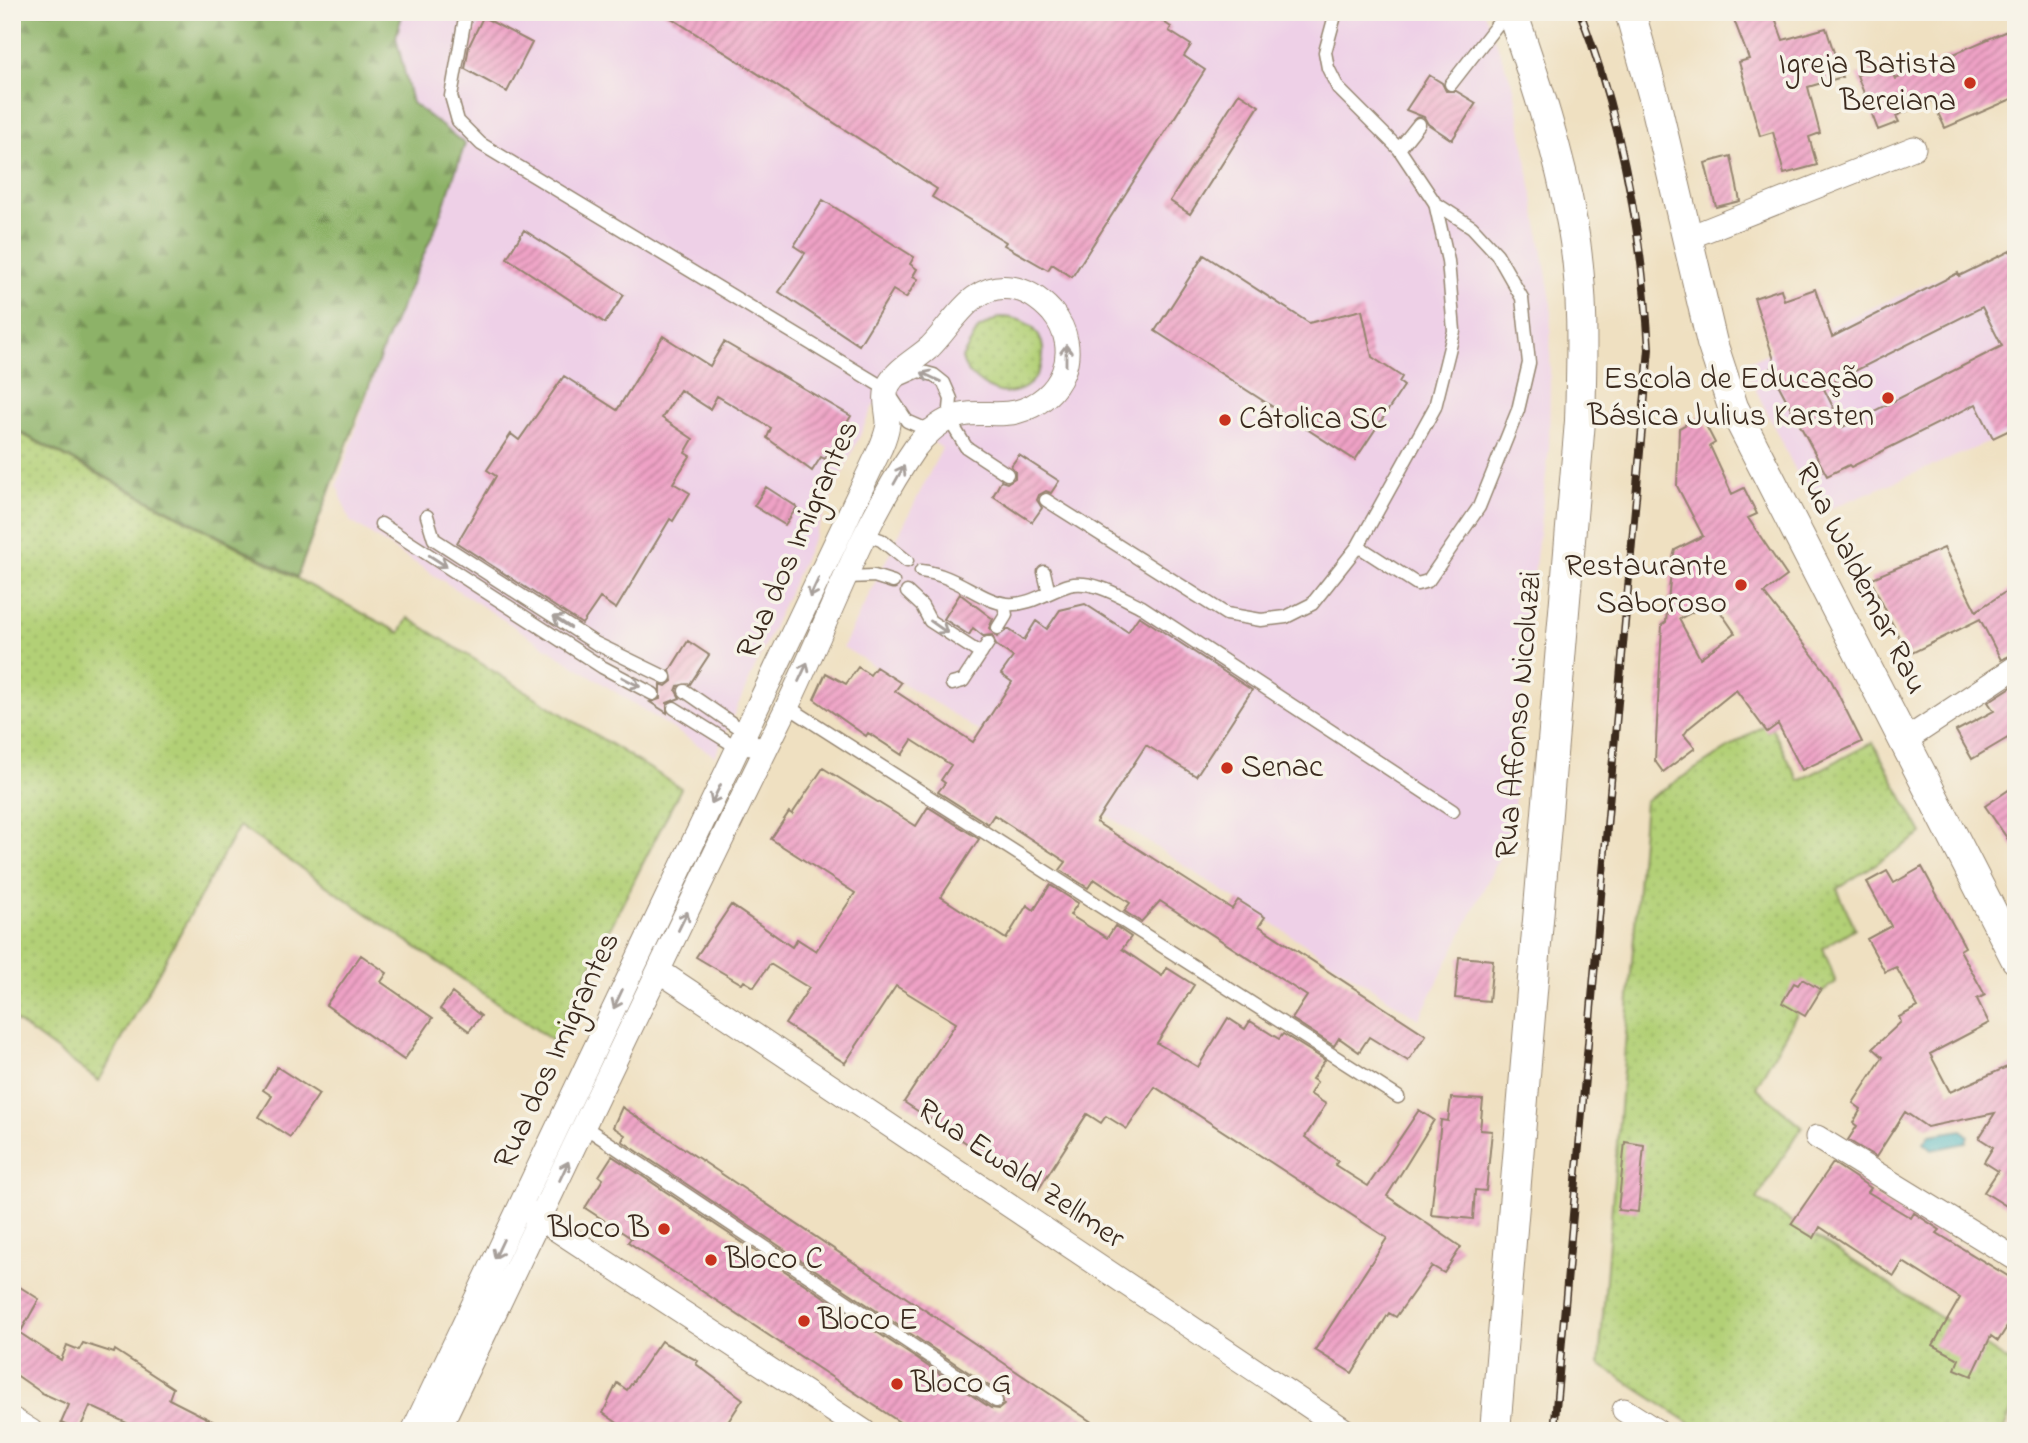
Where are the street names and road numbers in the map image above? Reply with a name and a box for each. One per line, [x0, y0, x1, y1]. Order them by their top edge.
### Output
street label: Rua dos Imigrantes [725, 413, 873, 667]
street label: Rua Waldemar Rau [1781, 455, 1939, 703]
street label: Rua Affonso Nicoluzzi [1484, 569, 1556, 861]
street label: Rua dos Imigrantes [482, 925, 634, 1177]
street label: Rua Ewald Zellmer [906, 1088, 1134, 1262]

